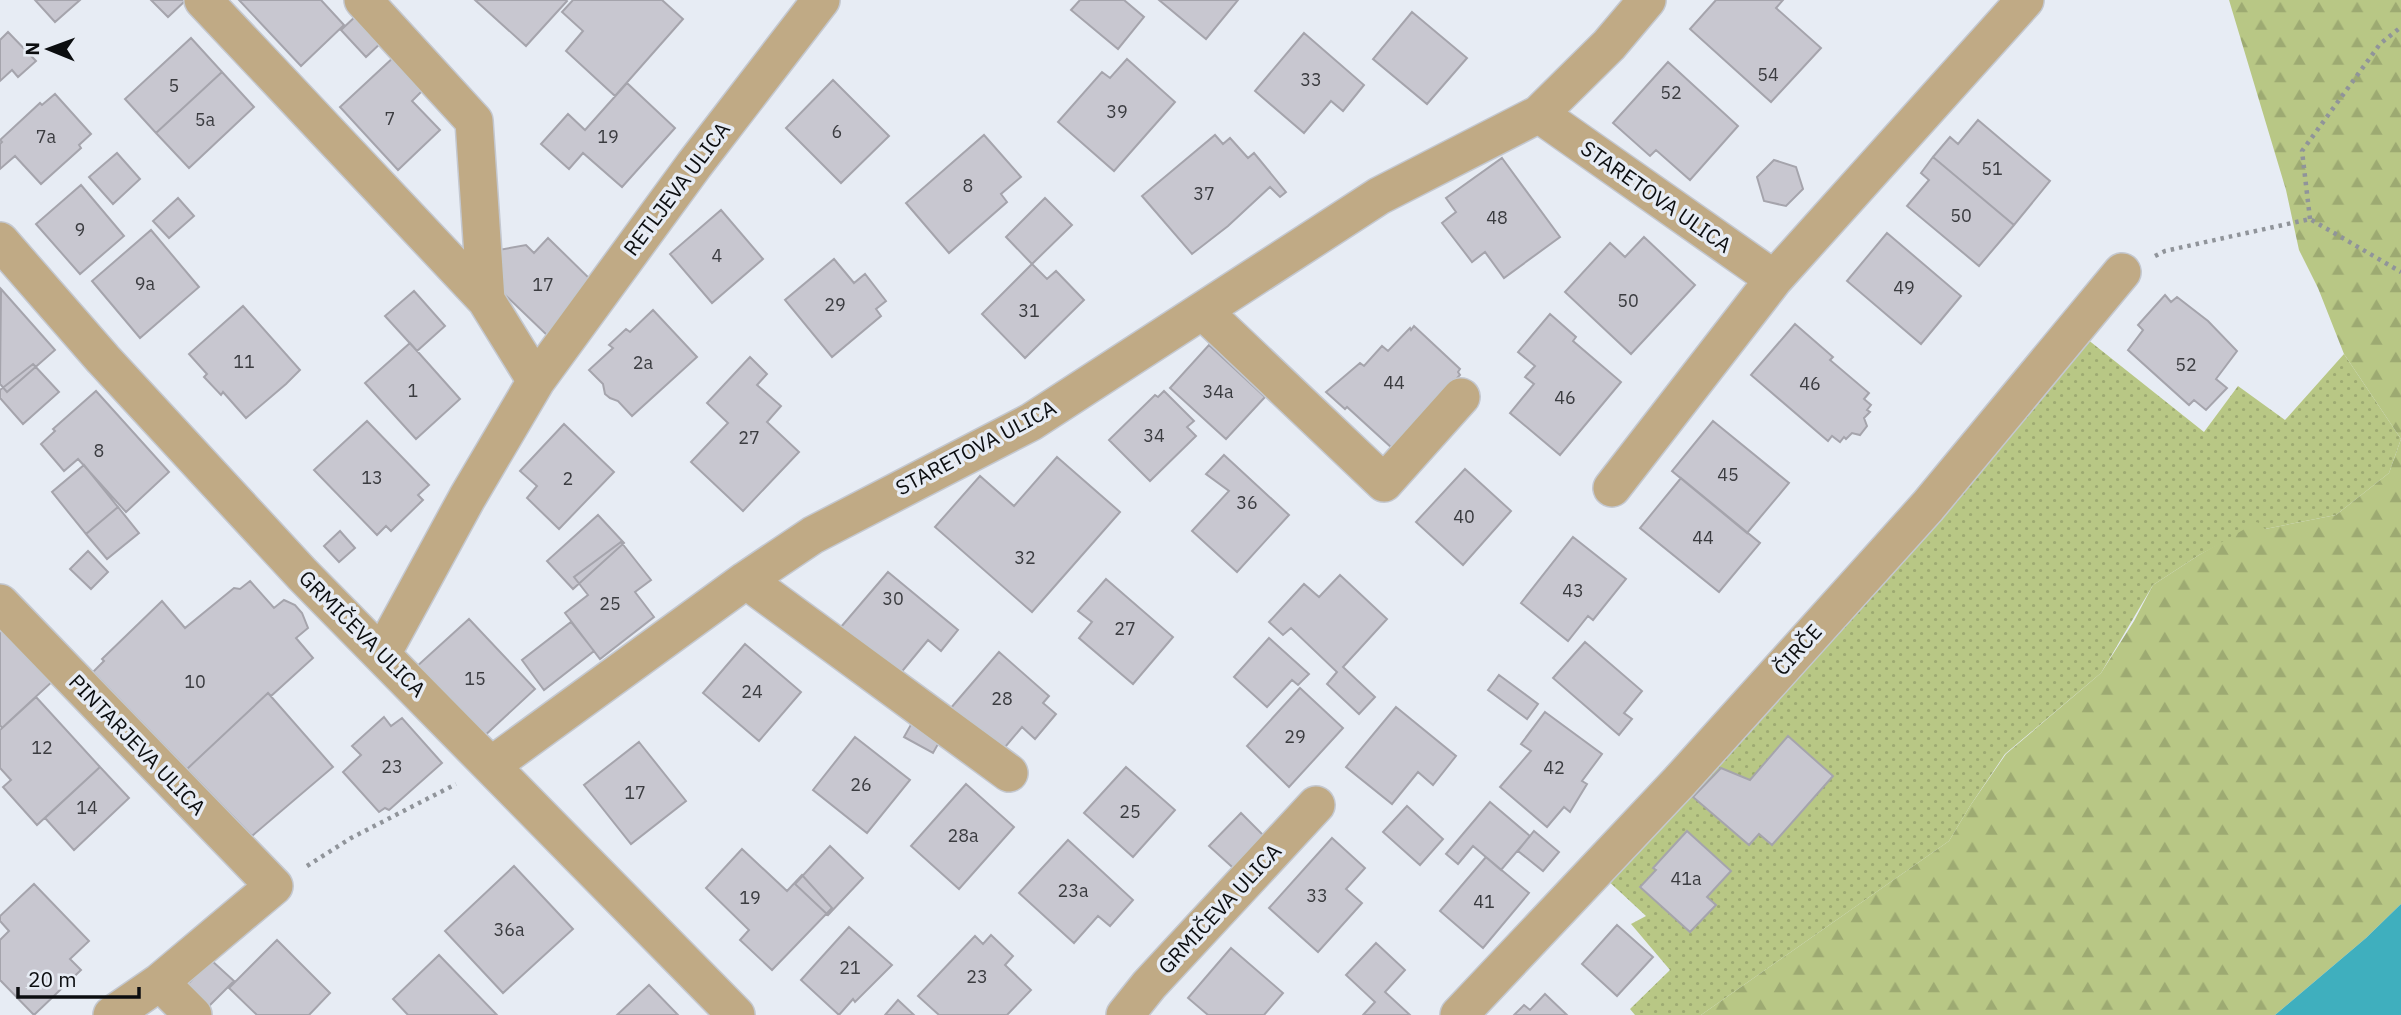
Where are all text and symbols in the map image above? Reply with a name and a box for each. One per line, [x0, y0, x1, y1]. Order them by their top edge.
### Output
north arrow [14, 14, 84, 84]
text: N [20, 42, 44, 56]
house number: 54 [1757, 63, 1779, 86]
house number: 33 [1300, 68, 1322, 91]
house number: 5 [169, 74, 179, 97]
house number: 52 [1660, 81, 1682, 104]
house number: 39 [1106, 100, 1128, 123]
house number: 7 [385, 107, 395, 130]
house number: 5a [195, 108, 216, 131]
street label: RETLJEVA ULICA [617, 116, 736, 261]
house number: 6 [832, 120, 842, 143]
house number: 7a [36, 125, 57, 148]
house number: 19 [597, 125, 619, 148]
street label: STARETOVA ULICA [1576, 134, 1737, 259]
house number: 51 [1981, 157, 2003, 180]
house number: 8 [963, 174, 973, 197]
house number: 37 [1193, 182, 1215, 205]
house number: 50 [1950, 204, 1972, 227]
house number: 48 [1486, 206, 1508, 229]
house number: 9 [75, 218, 85, 241]
house number: 4 [712, 244, 723, 267]
house number: 9a [135, 272, 156, 295]
house number: 17 [532, 273, 554, 296]
house number: 49 [1893, 276, 1915, 299]
house number: 50 [1617, 289, 1639, 312]
house number: 29 [824, 293, 846, 316]
house number: 31 [1018, 299, 1040, 322]
house number: 11 [233, 350, 255, 373]
house number: 2a [633, 351, 654, 374]
house number: 52 [2175, 353, 2197, 376]
house number: 44 [1383, 371, 1405, 394]
house number: 46 [1799, 372, 1821, 395]
house number: 1 [408, 379, 418, 402]
house number: 34a [1202, 380, 1234, 403]
house number: 46 [1554, 386, 1576, 409]
street label: STARETOVA ULICA [890, 393, 1061, 501]
house number: 34 [1143, 424, 1165, 447]
house number: 27 [738, 426, 760, 449]
house number: 8 [94, 439, 104, 462]
house number: 45 [1717, 463, 1739, 486]
house number: 13 [361, 466, 383, 489]
house number: 2 [563, 467, 573, 490]
house number: 36 [1236, 491, 1258, 514]
house number: 40 [1453, 505, 1475, 528]
house number: 44 [1692, 526, 1714, 549]
house number: 32 [1014, 546, 1036, 569]
street label: GRMIČEVA ULICA [293, 564, 432, 703]
house number: 43 [1562, 579, 1584, 602]
house number: 30 [882, 587, 904, 610]
house number: 25 [599, 592, 621, 615]
house number: 27 [1114, 617, 1136, 640]
street label: ČIRČE [1767, 618, 1828, 681]
house number: 15 [464, 667, 486, 690]
street label: PINTARJEVA ULICA [63, 668, 212, 821]
house number: 10 [184, 670, 206, 693]
house number: 24 [741, 680, 763, 703]
house number: 28 [991, 687, 1013, 710]
house number: 29 [1284, 725, 1306, 748]
house number: 12 [31, 736, 53, 759]
house number: 23 [381, 755, 403, 778]
house number: 42 [1543, 756, 1565, 779]
house number: 26 [850, 773, 872, 796]
house number: 17 [624, 781, 646, 804]
house number: 14 [76, 796, 98, 819]
house number: 25 [1119, 800, 1141, 823]
house number: 28a [947, 824, 979, 847]
street label: GRMIČEVA ULICA [1152, 837, 1287, 980]
house number: 41a [1670, 867, 1702, 890]
house number: 23a [1057, 879, 1089, 902]
house number: 33 [1306, 884, 1328, 907]
house number: 19 [739, 886, 761, 909]
house number: 41 [1473, 890, 1495, 913]
house number: 36a [493, 918, 525, 941]
scale bar [18, 956, 138, 1000]
house number: 21 [839, 956, 861, 979]
text: 20 m [28, 965, 77, 993]
house number: 23 [966, 965, 988, 988]

